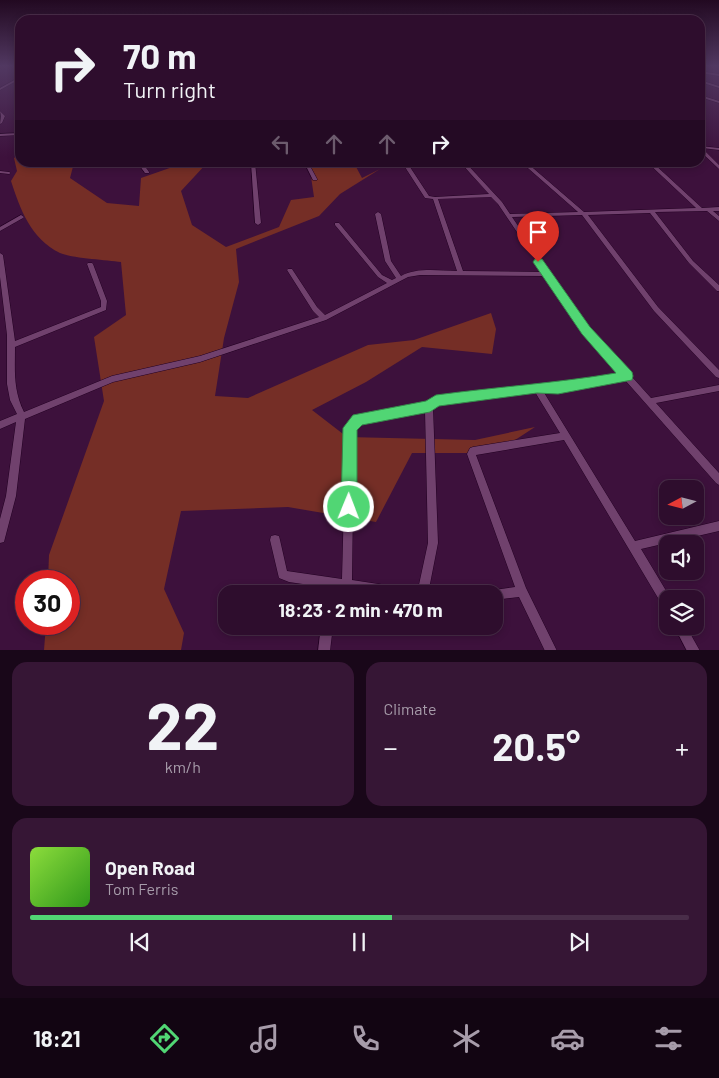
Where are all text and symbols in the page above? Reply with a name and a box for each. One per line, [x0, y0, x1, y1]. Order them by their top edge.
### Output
text: 70 m [123, 34, 197, 76]
icon: right [40, 35, 105, 100]
text: Turn right [123, 76, 216, 102]
icon: left [267, 130, 295, 158]
icon: ahead [320, 130, 348, 158]
icon: ahead [373, 130, 401, 158]
icon: right [426, 130, 454, 158]
pin [517, 211, 559, 262]
icon: arrive [524, 218, 552, 246]
position arrow [322, 480, 374, 532]
north arrow [659, 480, 704, 525]
map controls [659, 480, 704, 635]
button: sound [659, 535, 704, 580]
speed limit sign: 30 [15, 570, 80, 635]
button: layers [659, 590, 704, 635]
text: 18:23 · 2 min · 470 m [278, 598, 443, 621]
text: 22 [146, 685, 219, 763]
text: Climate [384, 699, 436, 718]
text: 20.5° [492, 723, 580, 769]
text: − [384, 730, 398, 764]
text: + [675, 730, 689, 764]
text: km/h [165, 757, 201, 776]
text: Open Road [105, 856, 195, 879]
text: Tom Ferris [105, 879, 179, 898]
icon: previous [126, 928, 154, 956]
icon: pause [345, 928, 373, 956]
icon: next [565, 928, 593, 956]
icon: directions [147, 1021, 182, 1056]
icon: music [247, 1021, 282, 1056]
icon: phone [348, 1021, 383, 1056]
icon: climate [449, 1021, 484, 1056]
icon: car [550, 1021, 585, 1056]
icon: filters [651, 1021, 686, 1056]
text: 18:21 [33, 1025, 81, 1051]

